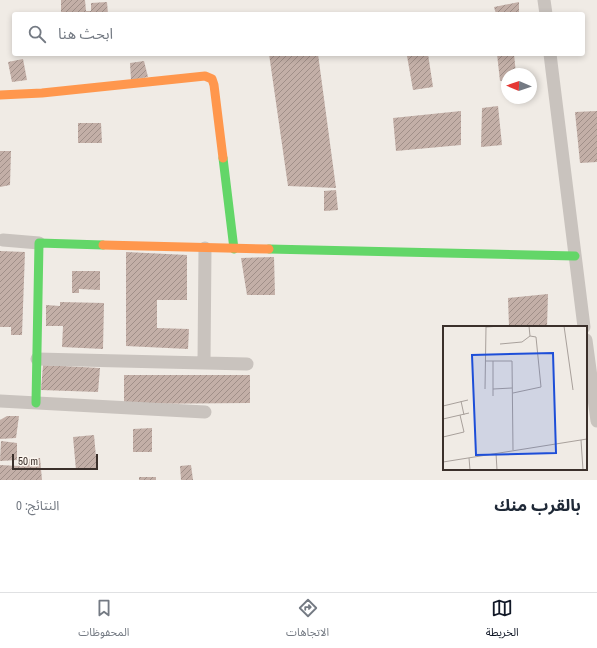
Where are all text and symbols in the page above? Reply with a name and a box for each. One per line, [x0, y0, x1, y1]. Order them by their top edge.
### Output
search box [12, 12, 585, 56]
icon: search [26, 23, 48, 45]
text: ابحث هنا [58, 23, 113, 44]
north arrow [501, 68, 537, 104]
inset map [443, 326, 587, 470]
scale bar [12, 452, 98, 471]
text: 50 m [18, 454, 38, 468]
text: بالقرب منك [494, 493, 581, 516]
text: النتائج: 0 [16, 497, 59, 514]
tab: المحفوظات [78, 597, 129, 644]
tab: الاتجاهات [286, 597, 329, 644]
tab: الخريطة [486, 597, 519, 644]

